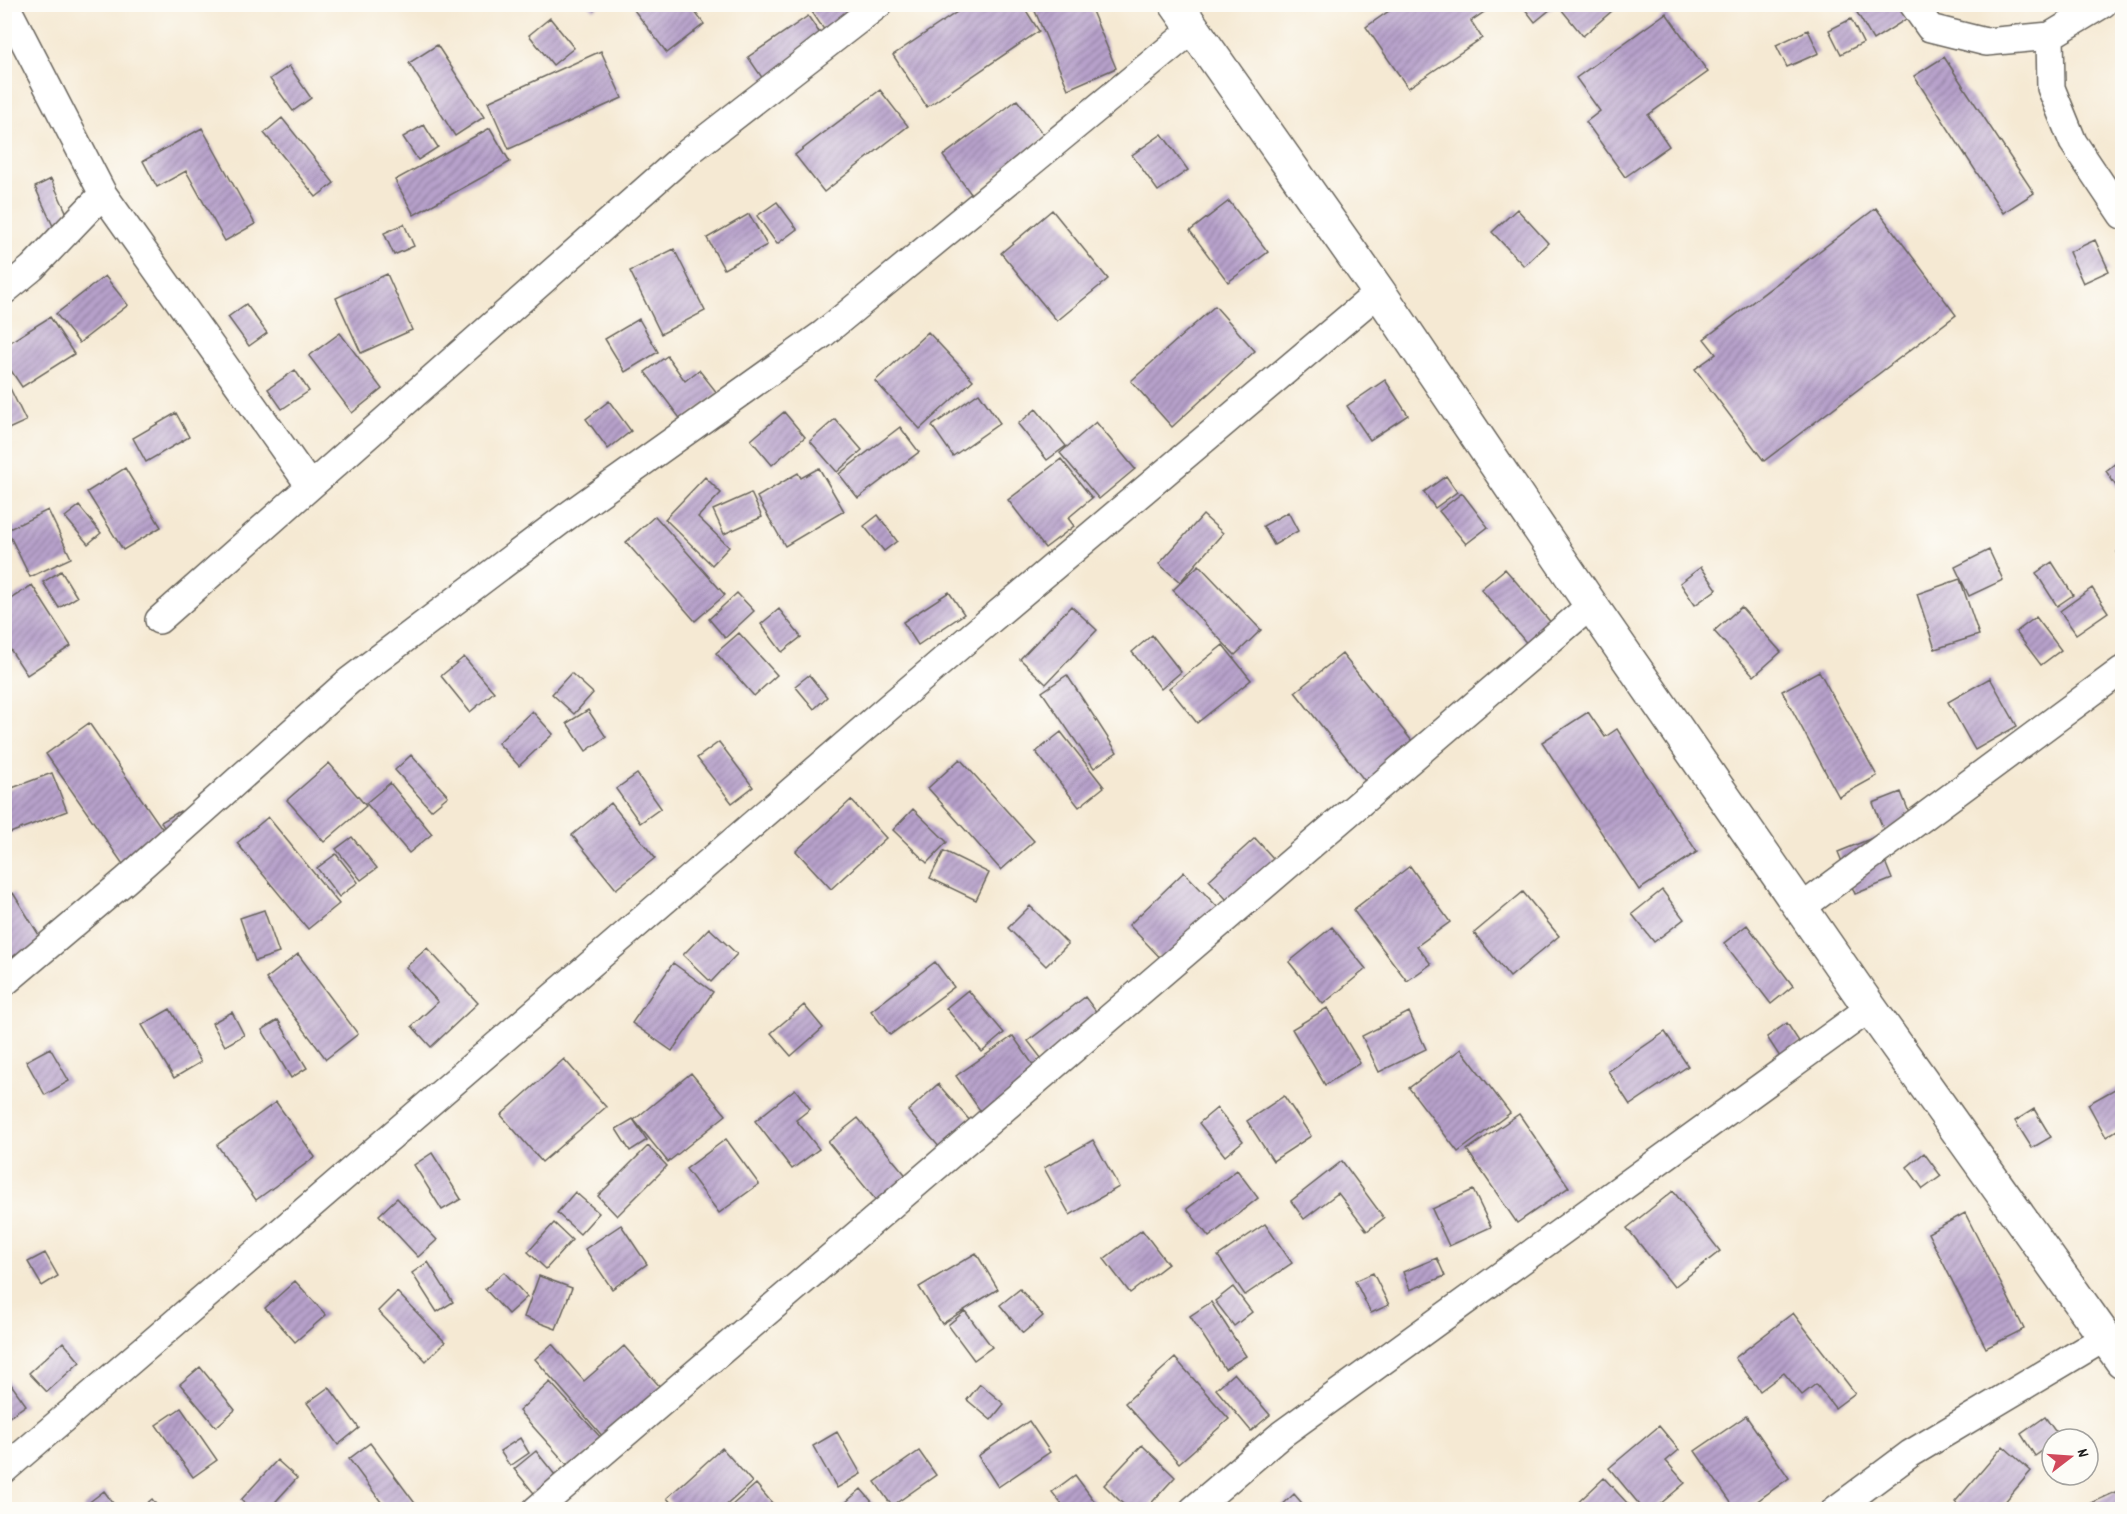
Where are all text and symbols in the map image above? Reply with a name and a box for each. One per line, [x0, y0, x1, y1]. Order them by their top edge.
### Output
north arrow [2040, 1427, 2100, 1487]
text: N [2070, 1446, 2094, 1461]

